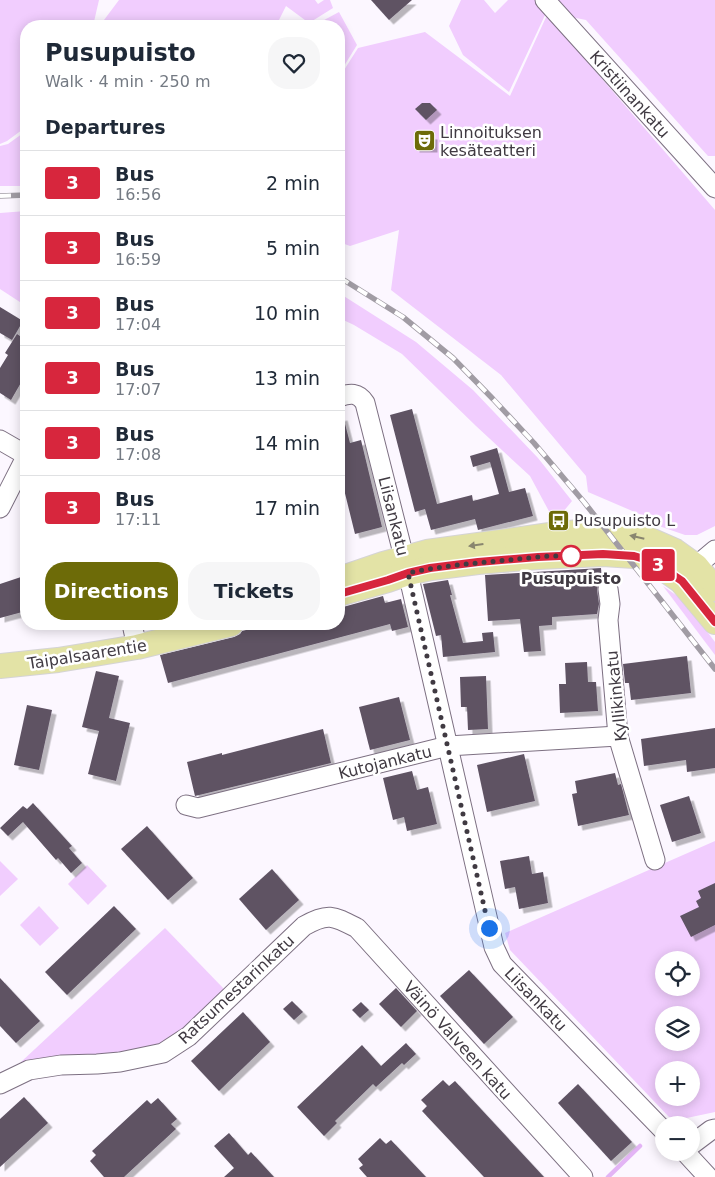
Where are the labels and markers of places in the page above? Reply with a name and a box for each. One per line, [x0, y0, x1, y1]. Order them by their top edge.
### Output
place label: Linnoituksen kesäteatteri [440, 123, 542, 160]
theatre icon: Linnoituksen kesäteatteri [412, 129, 436, 153]
bus stop icon: Pusupuisto L [546, 508, 570, 532]
place label: Pusupuisto L [574, 511, 675, 530]
marker: Pusupuisto [560, 545, 582, 567]
place label: Pusupuisto [521, 569, 621, 588]

